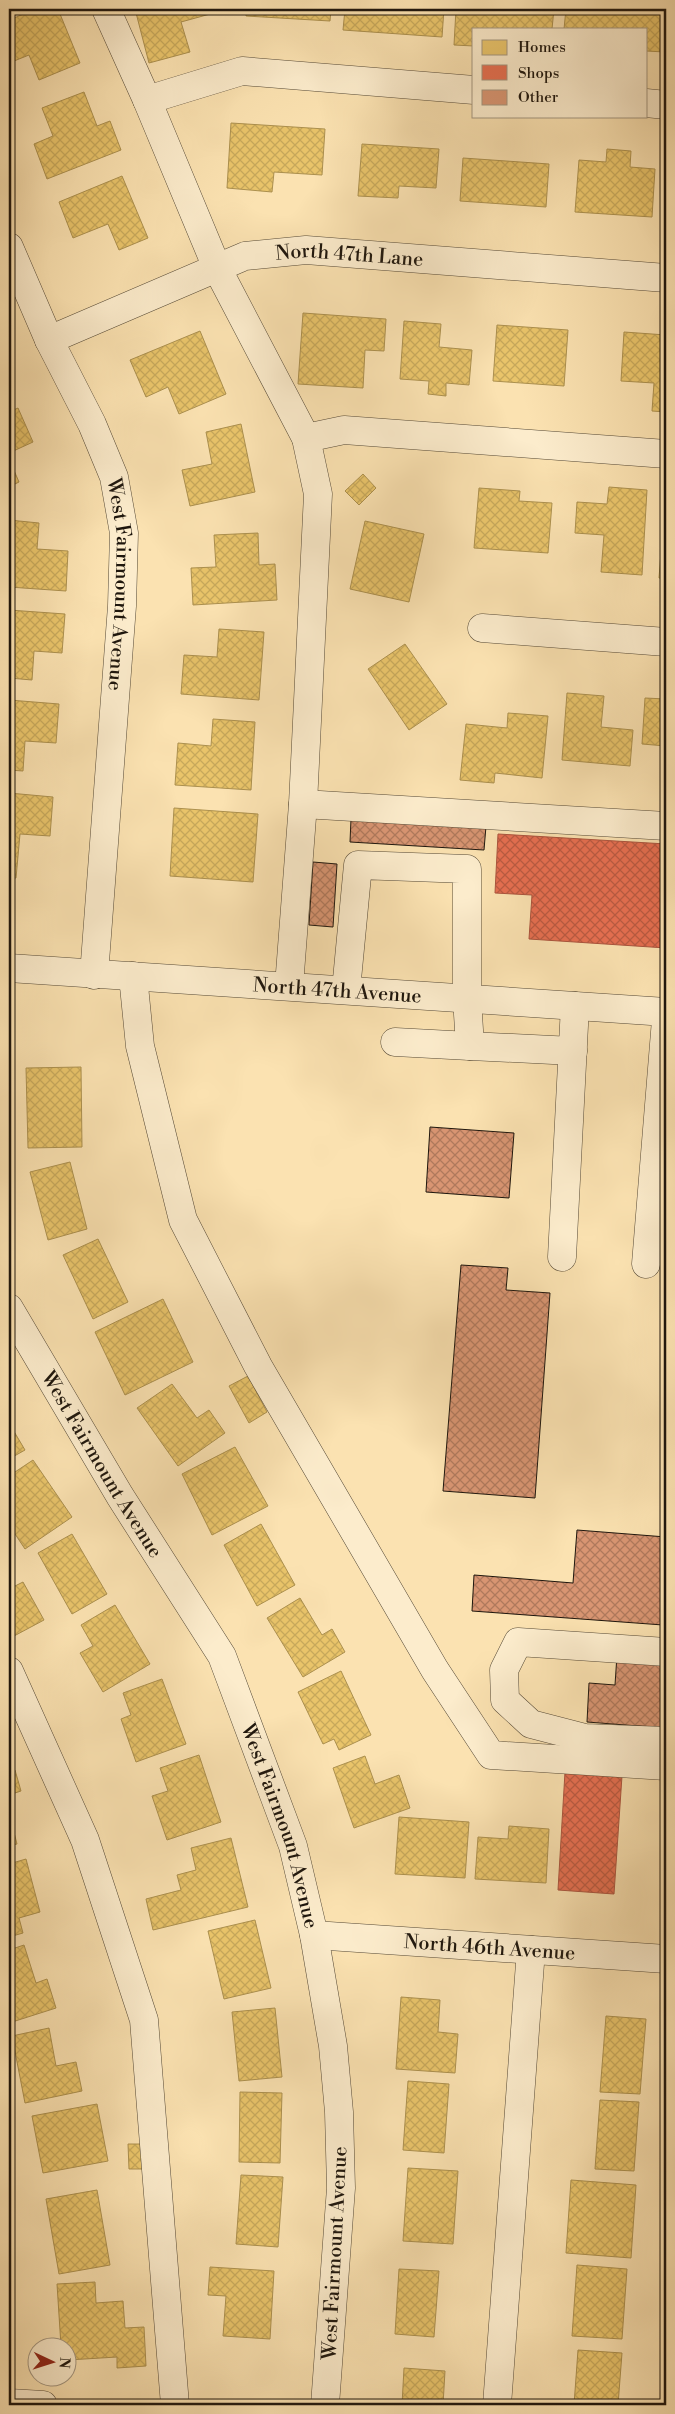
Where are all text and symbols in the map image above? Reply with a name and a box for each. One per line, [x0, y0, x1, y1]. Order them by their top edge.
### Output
legend [472, 28, 648, 118]
text: Homes [518, 38, 566, 57]
text: Shops [518, 64, 559, 83]
text: Other [518, 88, 559, 107]
street label: North 47th Lane [274, 239, 424, 273]
street label: West Fairmount Avenue [100, 475, 136, 692]
street label: North 47th Avenue [252, 973, 422, 1010]
street label: West Fairmount Avenue [35, 1366, 167, 1563]
street label: West Fairmount Avenue [234, 1719, 323, 1931]
street label: North 46th Avenue [403, 1930, 576, 1967]
street label: West Fairmount Avenue [317, 2146, 354, 2362]
north arrow [28, 2336, 78, 2386]
text: N [55, 2357, 73, 2369]

